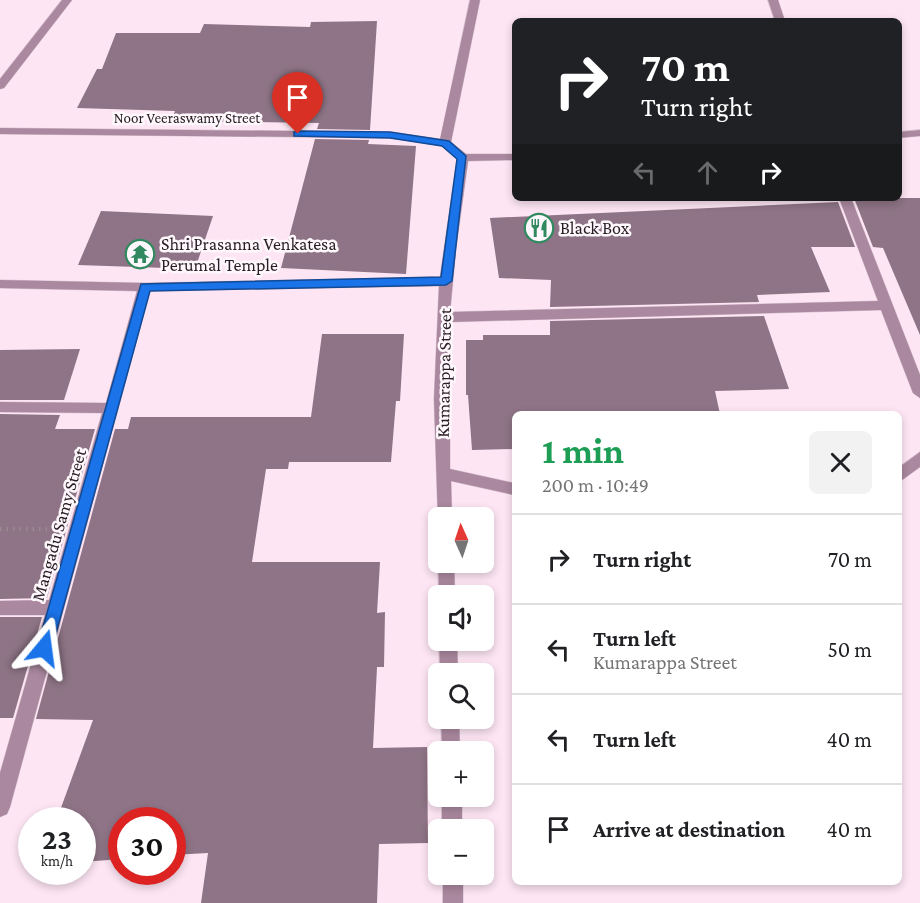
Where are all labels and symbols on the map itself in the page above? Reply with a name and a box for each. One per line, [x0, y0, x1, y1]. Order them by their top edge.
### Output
pin [272, 72, 323, 134]
street label: Noor Veeraswamy Street [114, 110, 261, 127]
restaurant icon: Black Box [523, 212, 555, 244]
place label: Black Box [560, 218, 630, 238]
place label: Shri Prasanna Venkatesa Perumal Temple [161, 234, 337, 275]
temple icon: Shri Prasanna Venkatesa Perumal Temple [124, 238, 156, 270]
street label: Kumarappa Street [433, 307, 455, 438]
street label: Mangadu Samy Street [28, 446, 91, 603]
north arrow [428, 507, 494, 573]
position arrow [12, 616, 76, 680]
speed limit sign: 30 [108, 807, 186, 885]

